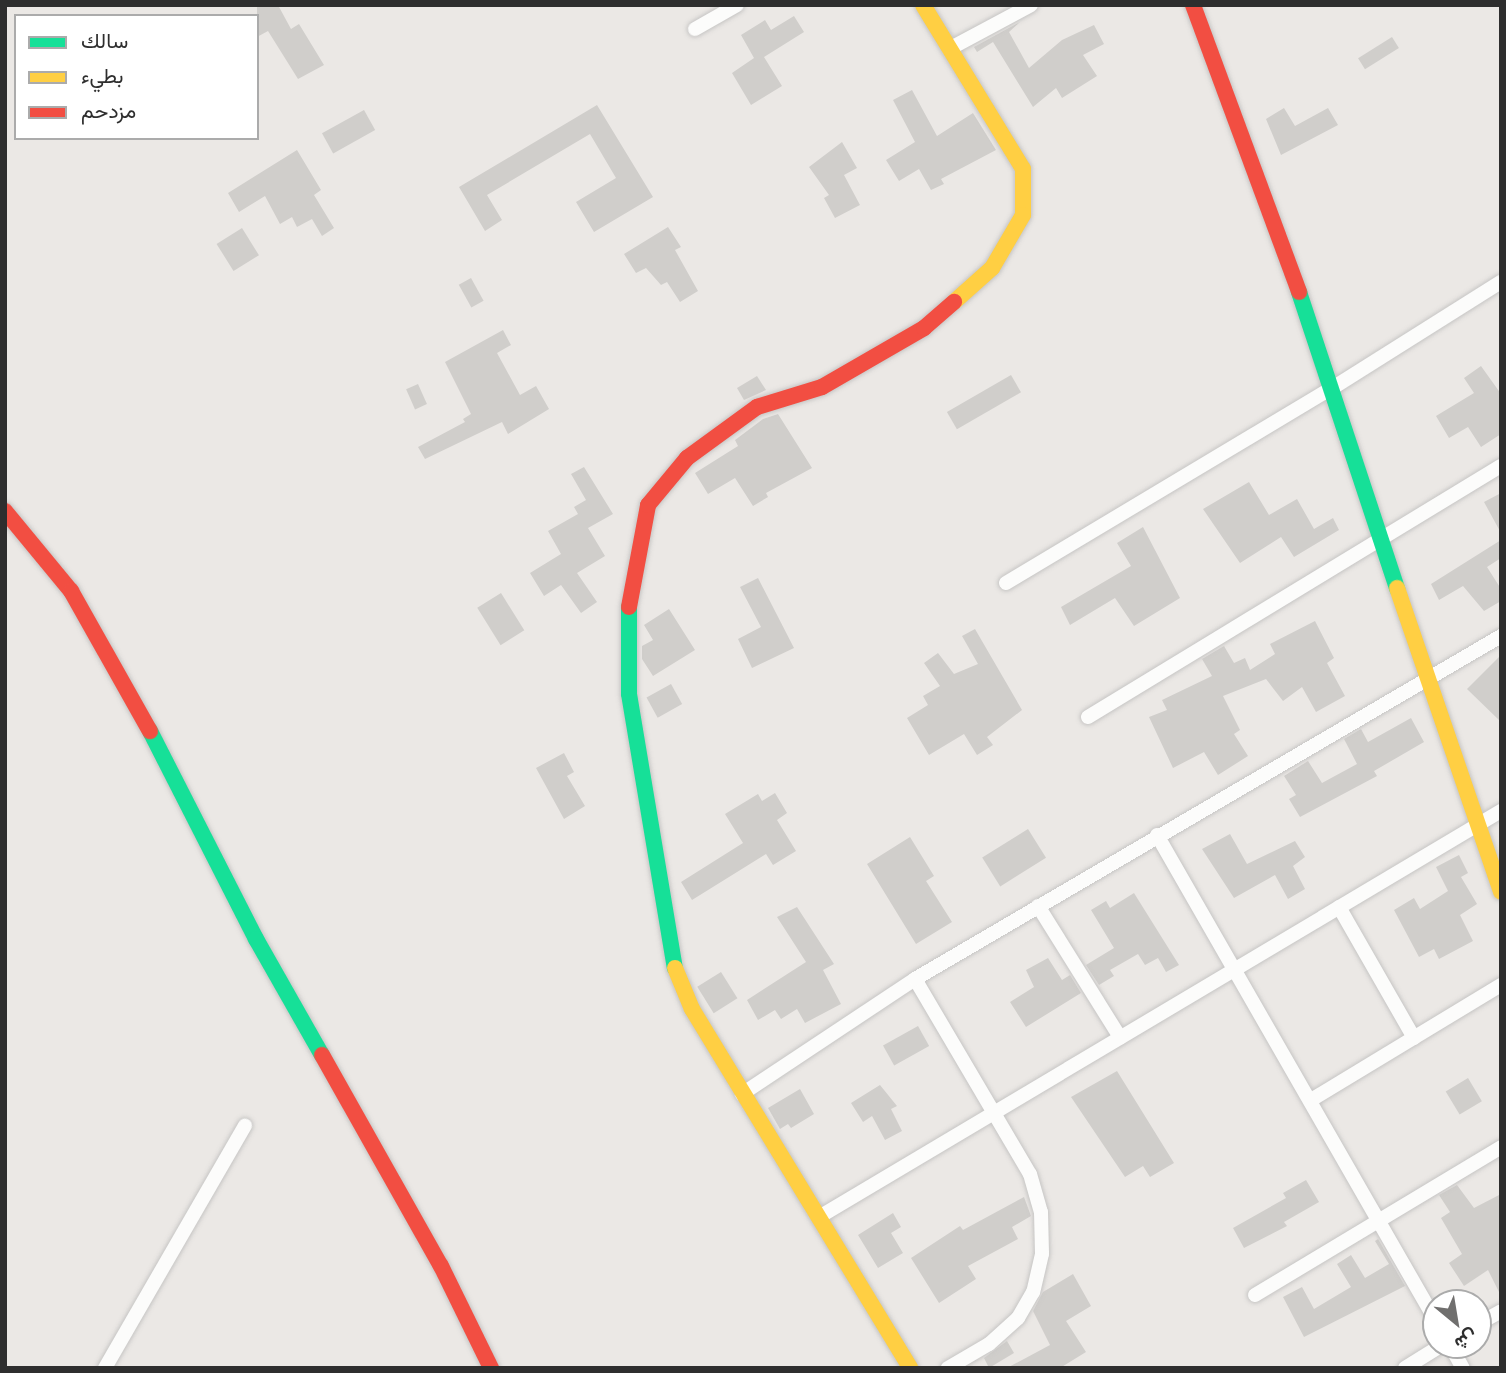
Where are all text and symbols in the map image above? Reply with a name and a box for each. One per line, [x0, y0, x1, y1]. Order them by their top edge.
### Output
legend [14, 14, 259, 140]
text: سالك [81, 28, 128, 52]
text: بطيء [81, 63, 124, 87]
text: مزدحم [81, 98, 136, 122]
north arrow [1422, 1289, 1492, 1359]
text: ش [1451, 1325, 1482, 1356]

